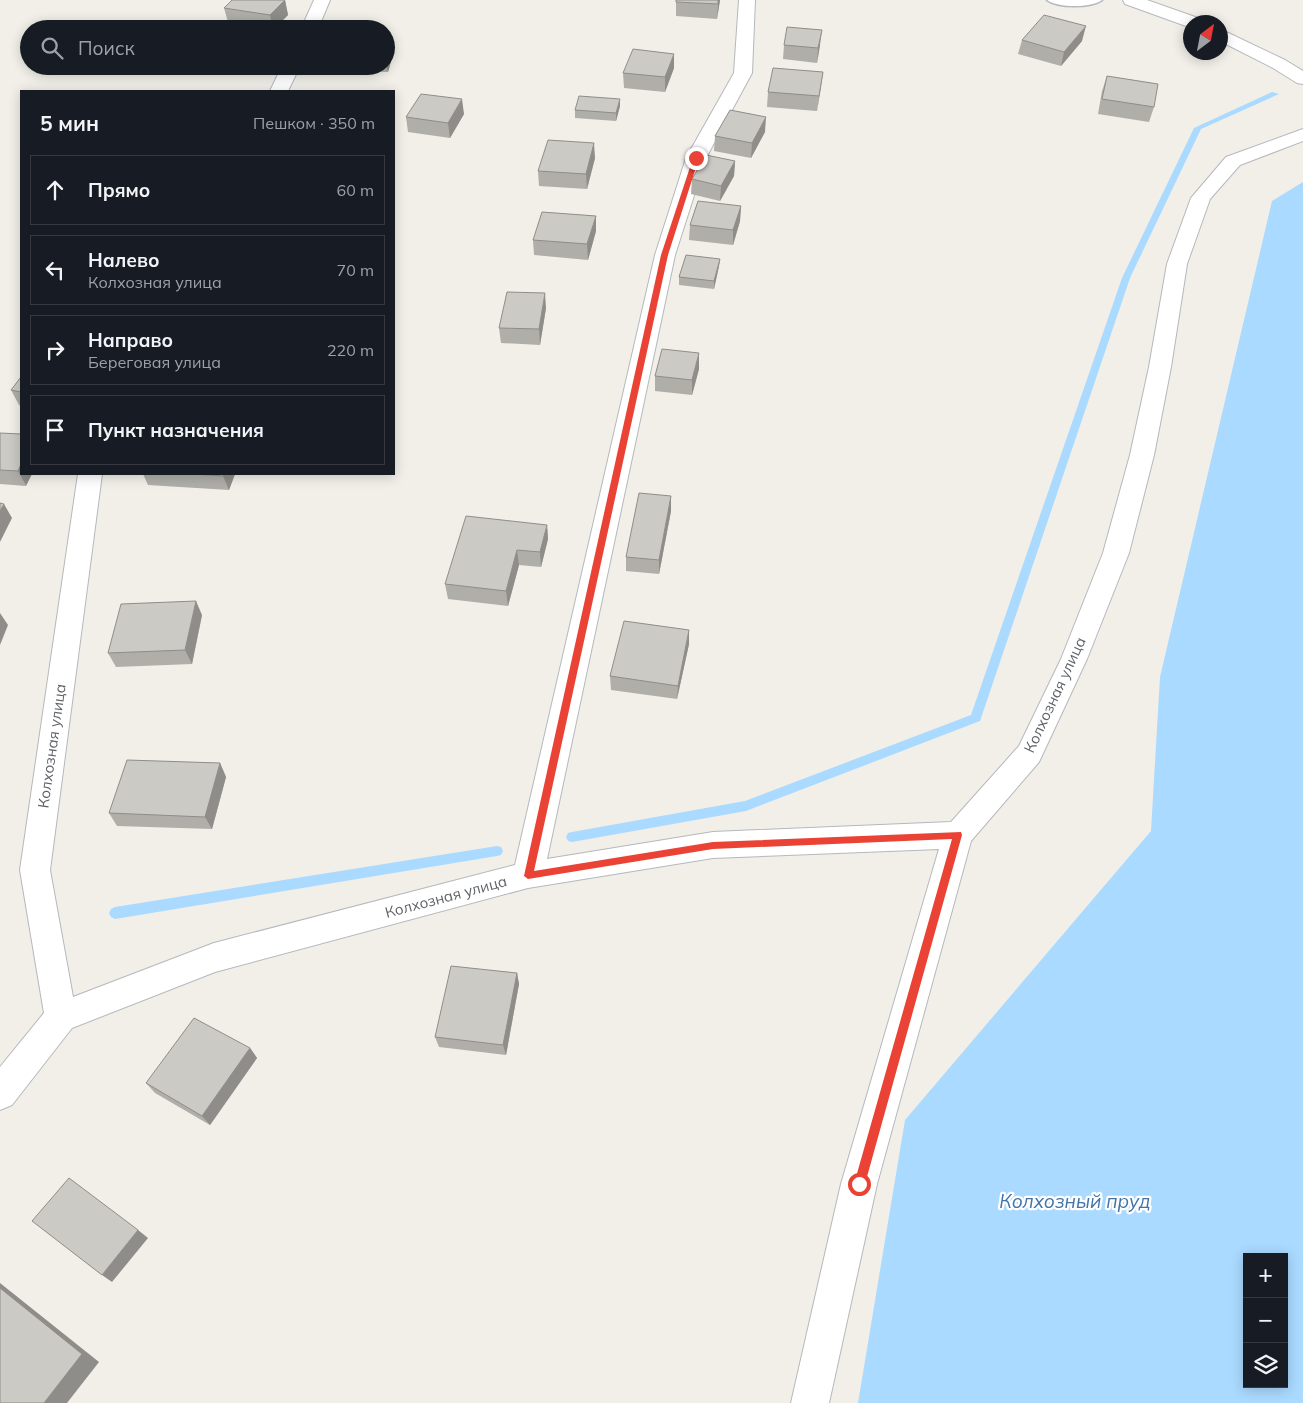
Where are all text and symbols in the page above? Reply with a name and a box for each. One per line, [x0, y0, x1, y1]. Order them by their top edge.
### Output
north arrow [1183, 15, 1228, 60]
search box [20, 20, 395, 75]
icon: search [38, 34, 66, 62]
text: Поиск [78, 36, 135, 60]
text: 5 мин [40, 110, 99, 136]
text: Пешком · 350 m [253, 113, 375, 133]
route end [685, 147, 708, 170]
icon: ahead [41, 176, 69, 204]
text: Прямо [88, 178, 150, 202]
text: 60 m [337, 180, 374, 200]
text: Налево [88, 248, 160, 272]
icon: left [41, 256, 69, 284]
text: 70 m [337, 260, 374, 280]
text: Колхозная улица [88, 272, 222, 292]
text: Направо [88, 328, 173, 352]
icon: right [41, 336, 69, 364]
text: 220 m [327, 340, 374, 360]
text: Береговая улица [88, 352, 221, 372]
icon: arrive [41, 416, 69, 444]
text: Пункт назначения [88, 418, 264, 442]
street label: Колхозная улица [1019, 634, 1090, 756]
street label: Колхозная улица [33, 682, 70, 809]
street label: Колхозная улица [383, 871, 509, 922]
route start [848, 1173, 871, 1196]
water label: Колхозный пруд [999, 1189, 1151, 1213]
map controls [1243, 1253, 1288, 1388]
button: + [1243, 1253, 1288, 1298]
button: − [1243, 1298, 1288, 1343]
button: layers [1243, 1343, 1288, 1388]

